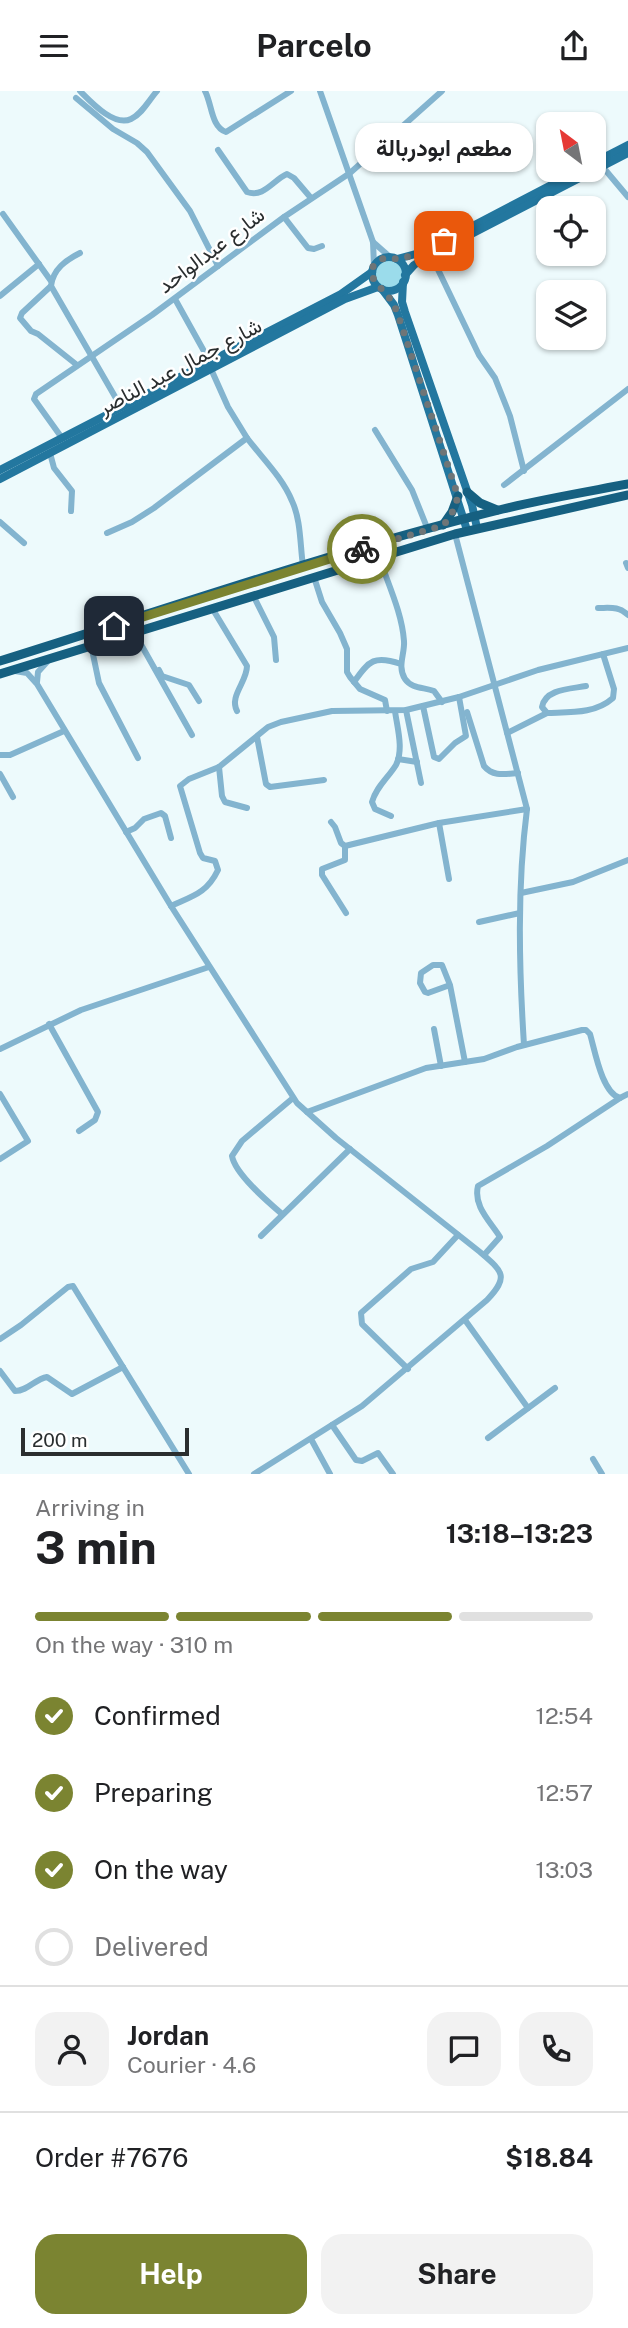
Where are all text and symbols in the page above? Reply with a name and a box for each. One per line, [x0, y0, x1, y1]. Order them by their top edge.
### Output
icon: menu [35, 27, 73, 65]
text: Parcelo [256, 27, 372, 64]
icon: share [555, 27, 593, 65]
north arrow [536, 112, 606, 182]
map controls [536, 112, 606, 350]
callout: مطعم ابودربالة [355, 122, 533, 171]
text: مطعم ابودربالة [376, 134, 512, 161]
button: locate [536, 196, 606, 266]
street label: شارع عبدالواحد [153, 202, 270, 300]
pin [414, 211, 474, 271]
icon: bag [425, 222, 463, 260]
button: layers [536, 280, 606, 350]
street label: شارع جمال عبد الناصر [93, 312, 267, 422]
courier [327, 514, 397, 584]
icon: bike [343, 530, 381, 568]
pin [84, 596, 144, 656]
icon: home [95, 607, 133, 645]
scale bar [21, 1425, 189, 1457]
text: 200 m [32, 1429, 88, 1451]
text: Arriving in [35, 1494, 145, 1521]
text: 13:18–13:23 [446, 1518, 593, 1549]
text: 3 min [35, 1520, 157, 1574]
text: On the way · 310 m [35, 1631, 233, 1658]
icon: check [35, 1697, 73, 1735]
text: Confirmed [94, 1700, 221, 1731]
text: 12:54 [536, 1702, 593, 1729]
icon: check [35, 1774, 73, 1812]
text: Preparing [94, 1777, 213, 1808]
text: 12:57 [536, 1779, 593, 1806]
icon: check [35, 1851, 73, 1889]
text: On the way [94, 1854, 228, 1885]
text: 13:03 [536, 1856, 593, 1883]
text: Delivered [94, 1931, 209, 1962]
button: person [35, 2012, 109, 2086]
button: chat [427, 2012, 501, 2086]
button: phone [519, 2012, 593, 2086]
text: Jordan [127, 2020, 209, 2051]
text: Courier · 4.6 [127, 2051, 256, 2078]
text: Order #7676 [35, 2142, 188, 2173]
text: $18.84 [505, 2142, 593, 2173]
button: Help [35, 2234, 307, 2314]
button: Share [321, 2234, 593, 2314]

